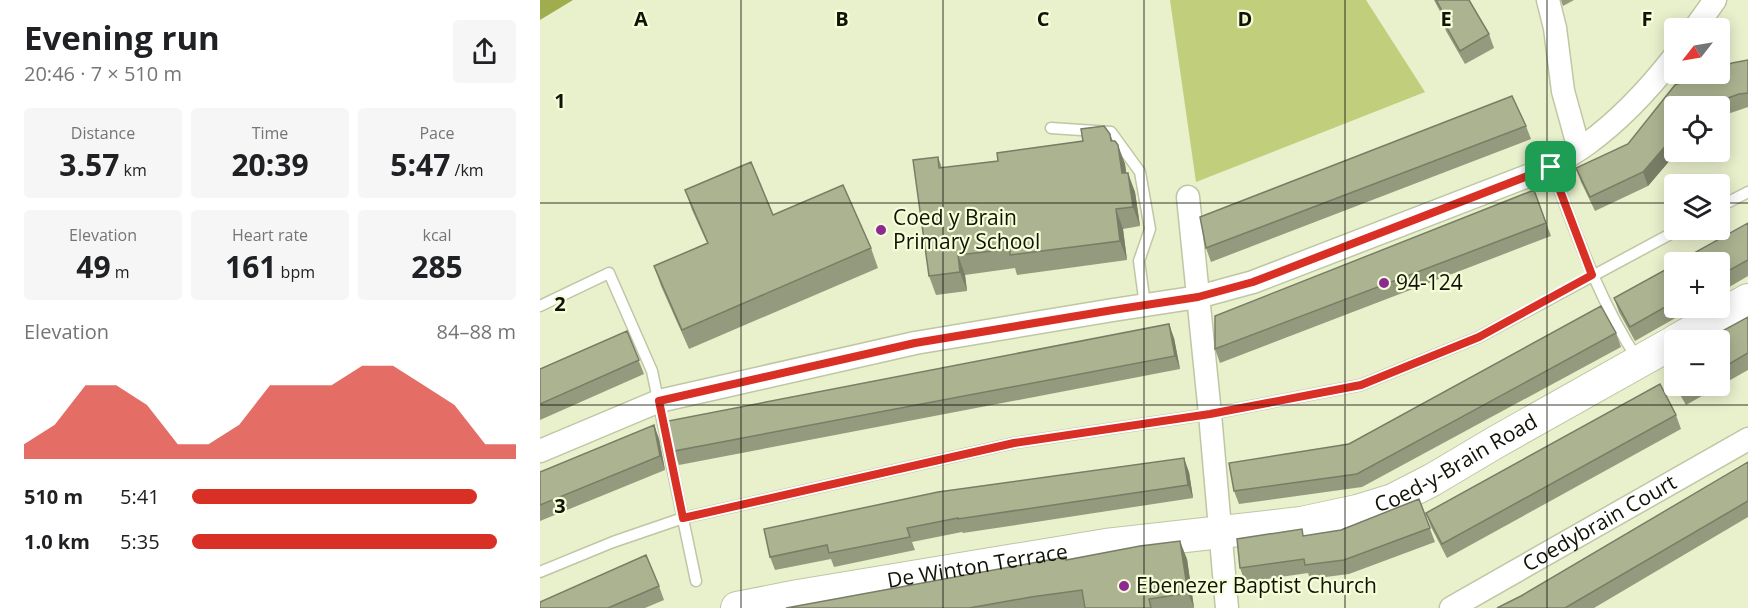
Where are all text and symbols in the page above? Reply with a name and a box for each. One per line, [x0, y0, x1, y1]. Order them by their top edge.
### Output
text: A [634, 5, 648, 32]
text: B [835, 5, 849, 32]
text: C [1037, 5, 1050, 32]
text: D [1238, 5, 1252, 32]
text: E [1440, 5, 1452, 32]
text: F [1642, 5, 1652, 32]
text: Evening run [24, 15, 220, 60]
north arrow [1664, 18, 1730, 84]
map controls [1664, 18, 1730, 396]
button: share [453, 20, 516, 83]
text: 20:46 · 7 × 510 m [24, 60, 182, 87]
text: 1 [554, 87, 566, 114]
button: locate [1664, 96, 1730, 162]
text: Distance [71, 122, 135, 144]
text: Time [252, 122, 288, 144]
text: Pace [419, 122, 455, 144]
pin [1525, 141, 1576, 192]
text: 3.57 [59, 144, 119, 185]
text: 20:39 [231, 144, 309, 185]
text: 5:47 [390, 144, 450, 185]
icon: arrive [1534, 150, 1567, 183]
text: km [119, 159, 147, 181]
text: /km [450, 159, 484, 181]
button: layers [1664, 174, 1730, 240]
place label: Coed y Brain Primary School [893, 203, 1040, 255]
marker: Coed y Brain Primary School [874, 223, 888, 237]
text: Elevation [69, 224, 137, 246]
text: Heart rate [232, 224, 308, 246]
text: kcal [423, 224, 452, 246]
text: 49 [76, 246, 111, 287]
text: 161 [225, 246, 276, 287]
text: 285 [411, 246, 463, 287]
button: + [1664, 252, 1730, 318]
text: m [111, 261, 130, 283]
text: bpm [276, 261, 315, 283]
place label: 94-124 [1396, 268, 1463, 296]
marker: 94-124 [1377, 276, 1391, 290]
text: 2 [554, 290, 566, 317]
text: Elevation [24, 318, 109, 345]
text: 84–88 m [437, 318, 516, 345]
button: − [1664, 330, 1730, 396]
street label: Coed-y-Brain Road [1371, 407, 1542, 518]
street label: Coedybrain Court [1517, 468, 1681, 577]
text: 510 m [24, 483, 83, 510]
text: 5:41 [120, 483, 160, 510]
text: 3 [554, 492, 566, 519]
text: 1.0 km [24, 528, 90, 555]
text: 5:35 [120, 528, 160, 555]
street label: De Winton Terrace [885, 537, 1070, 594]
place label: Ebenezer Baptist Church [1136, 571, 1377, 599]
marker: Ebenezer Baptist Church [1117, 579, 1131, 593]

